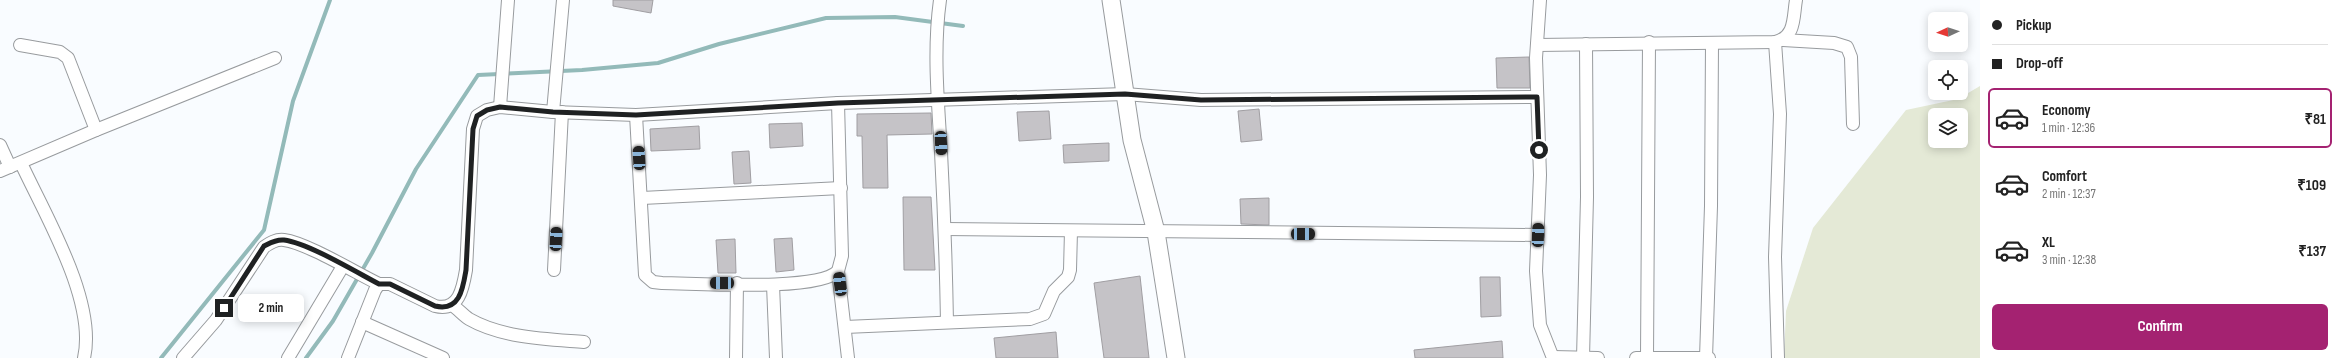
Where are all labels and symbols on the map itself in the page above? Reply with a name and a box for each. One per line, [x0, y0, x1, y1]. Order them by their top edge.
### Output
north arrow [1928, 12, 1968, 52]
car [934, 131, 948, 155]
route start [1530, 141, 1548, 159]
car [632, 146, 646, 170]
car [1532, 223, 1544, 247]
car [549, 227, 563, 251]
car [1291, 228, 1315, 240]
car [833, 271, 847, 297]
car [710, 277, 734, 289]
callout: 2 min [238, 294, 304, 322]
route end [215, 299, 233, 317]

